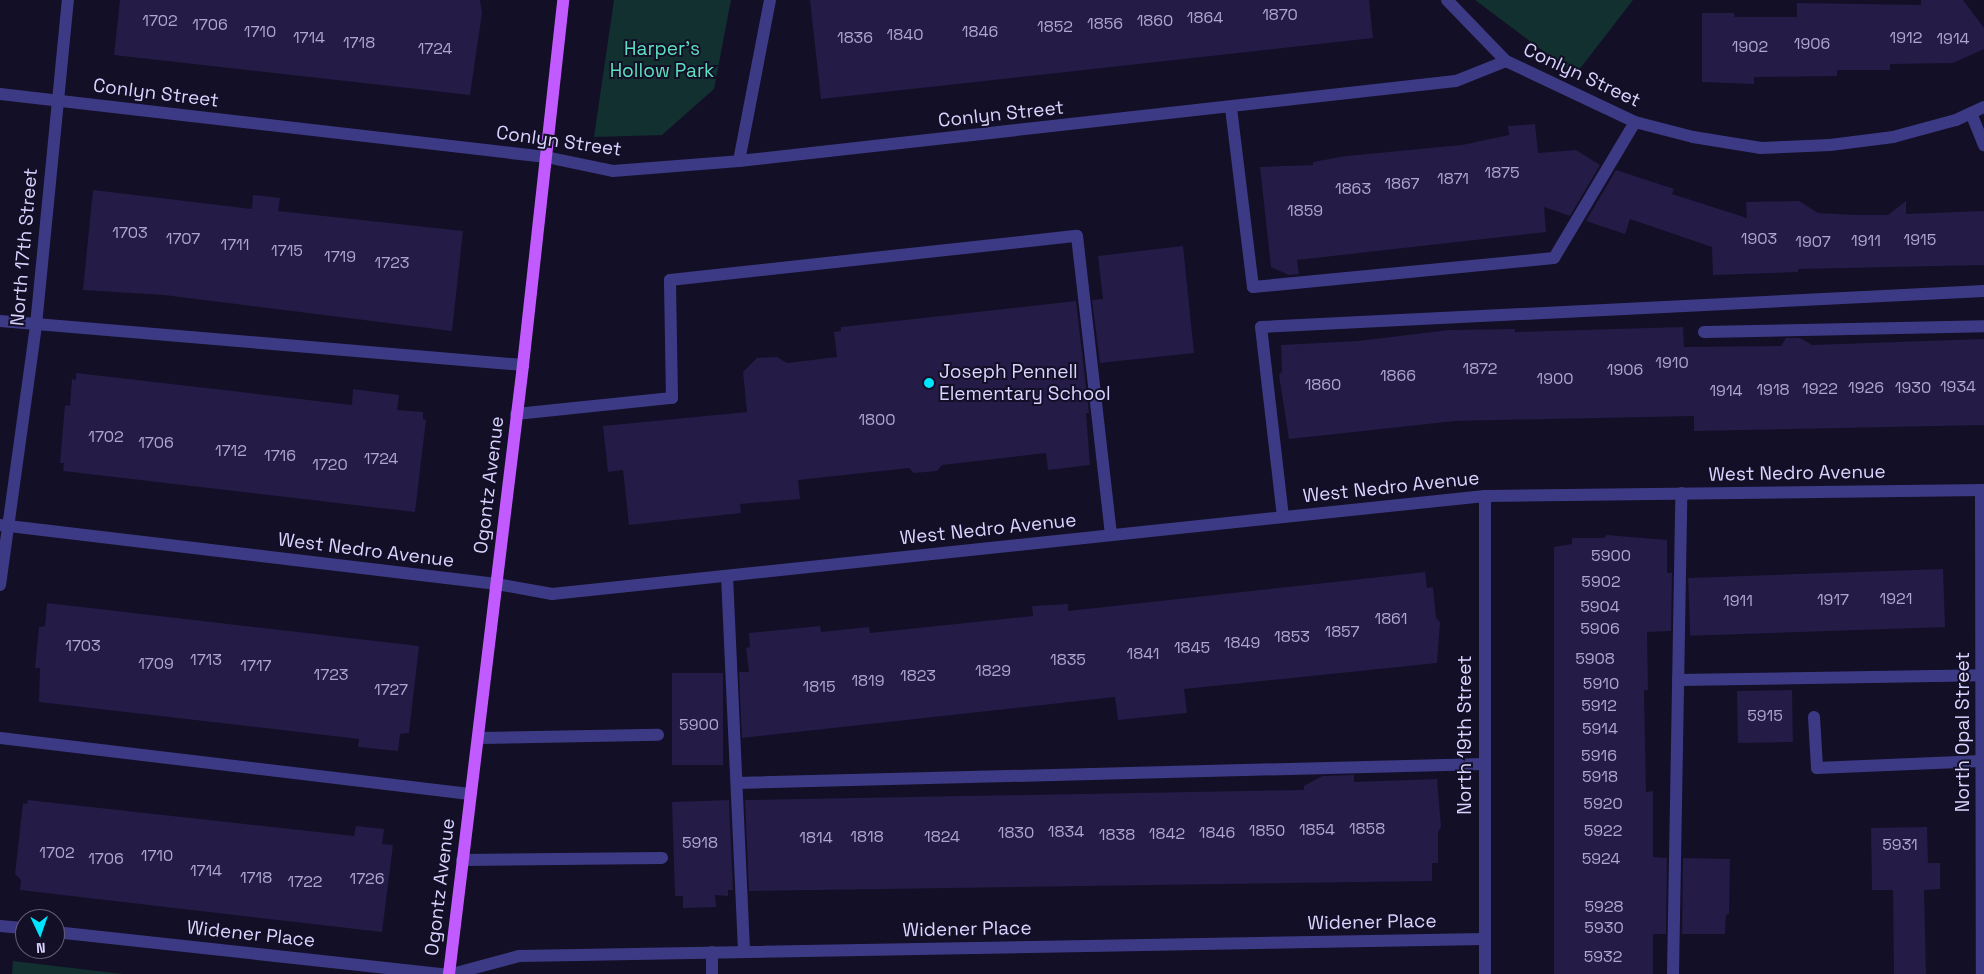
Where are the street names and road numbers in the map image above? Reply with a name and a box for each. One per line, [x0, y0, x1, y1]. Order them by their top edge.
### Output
street label: Conlyn Street [1520, 38, 1644, 112]
street label: Conlyn Street [92, 74, 220, 112]
street label: Conlyn Street [937, 96, 1065, 132]
street label: Conlyn Street [495, 121, 623, 161]
street label: North 17th Street [6, 167, 42, 327]
street label: Ogontz Avenue [469, 415, 509, 555]
street label: West Nedro Avenue [1708, 460, 1886, 486]
street label: West Nedro Avenue [1301, 466, 1481, 508]
street label: West Nedro Avenue [898, 508, 1078, 550]
street label: West Nedro Avenue [276, 528, 456, 572]
street label: North Opal Street [1952, 652, 1974, 812]
street label: North 19th Street [1454, 655, 1476, 815]
street label: Ogontz Avenue [420, 817, 460, 957]
street label: Widener Place [1307, 909, 1437, 935]
street label: Widener Place [186, 916, 316, 952]
street label: Widener Place [902, 916, 1032, 942]

